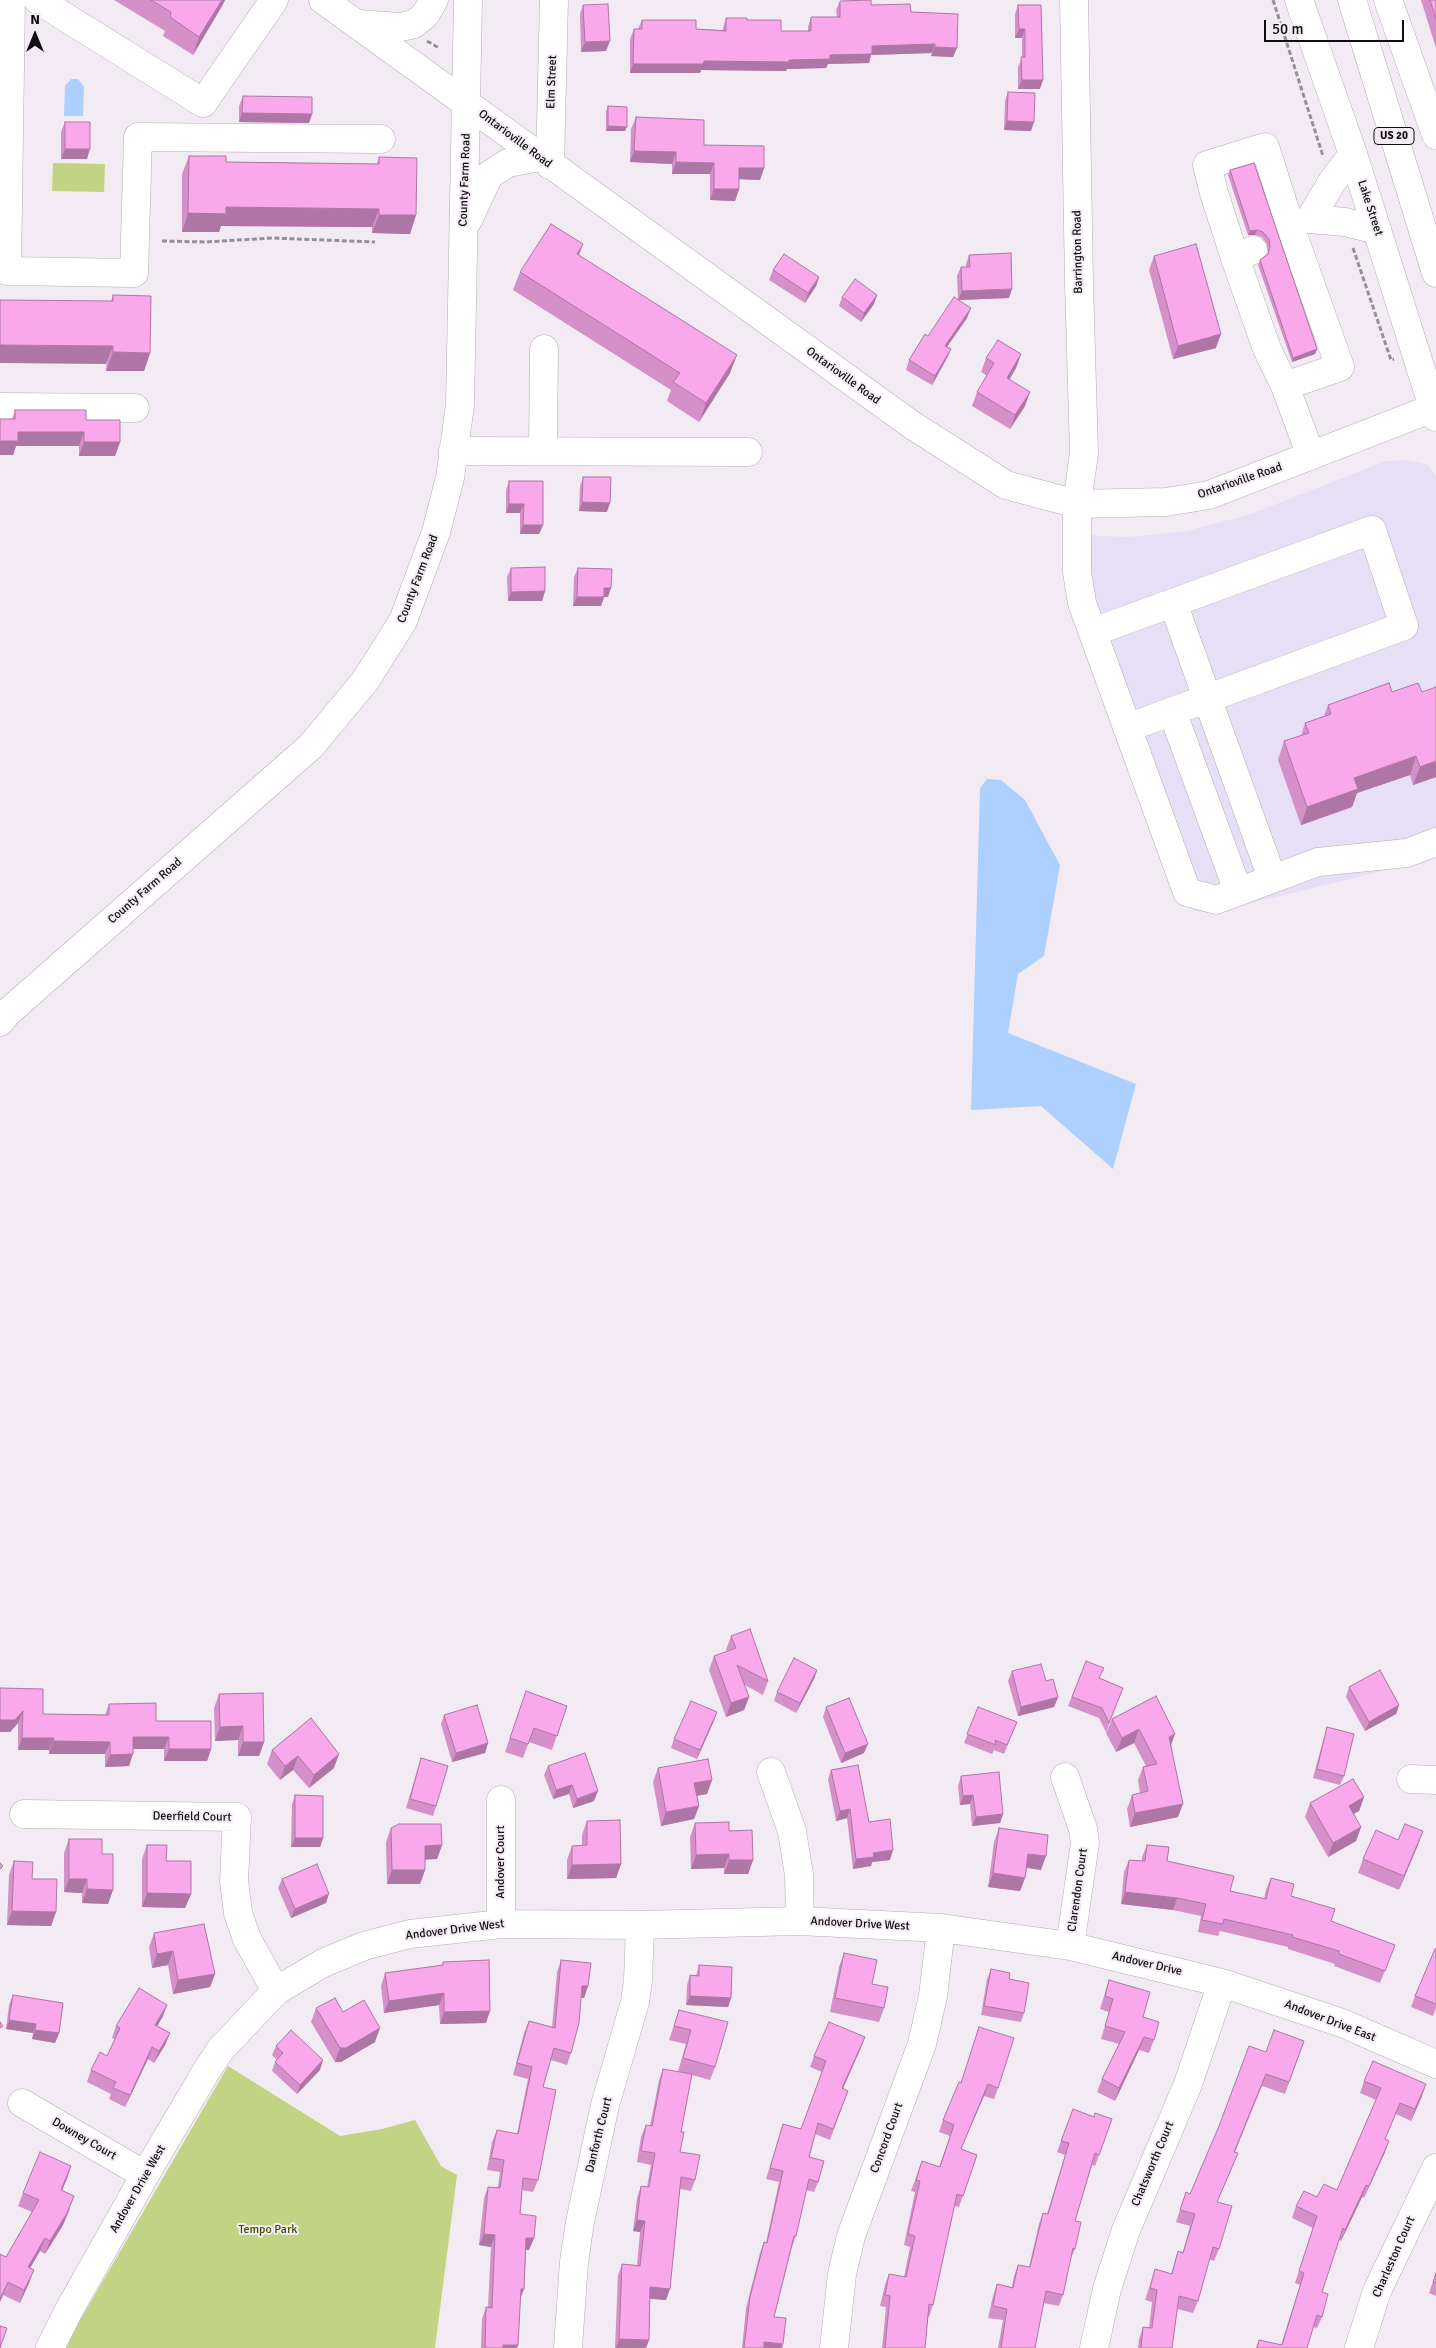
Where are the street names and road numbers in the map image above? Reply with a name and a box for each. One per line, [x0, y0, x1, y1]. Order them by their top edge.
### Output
street label: Elm Street [544, 55, 560, 109]
street label: Ontarioville Road [475, 107, 555, 171]
road number: US 20 [1374, 128, 1414, 144]
street label: County Farm Road [456, 133, 474, 227]
street label: Lake Street [1354, 178, 1386, 238]
street label: Barrington Road [1070, 210, 1086, 294]
street label: Ontarioville Road [803, 344, 883, 408]
street label: Ontarioville Road [1196, 460, 1284, 502]
street label: County Farm Road [395, 533, 441, 625]
street label: County Farm Road [105, 855, 185, 927]
street label: Deerfield Court [152, 1809, 232, 1825]
street label: Andover Court [494, 1825, 508, 1899]
street label: Clarendon Court [1065, 1847, 1091, 1933]
street label: Andover Drive West [810, 1914, 910, 1934]
street label: Andover Drive West [405, 1917, 505, 1943]
street label: Andover Drive [1111, 1949, 1183, 1979]
street label: Andover Drive East [1282, 1997, 1378, 2045]
street label: Danforth Court [583, 2096, 615, 2174]
street label: Concord Court [868, 2101, 906, 2175]
street label: Downey Court [49, 2115, 119, 2163]
street label: Chatsworth Court [1129, 2119, 1177, 2209]
street label: Andover Drive West [107, 2142, 169, 2236]
street label: Charleston Court [1370, 2214, 1418, 2300]

